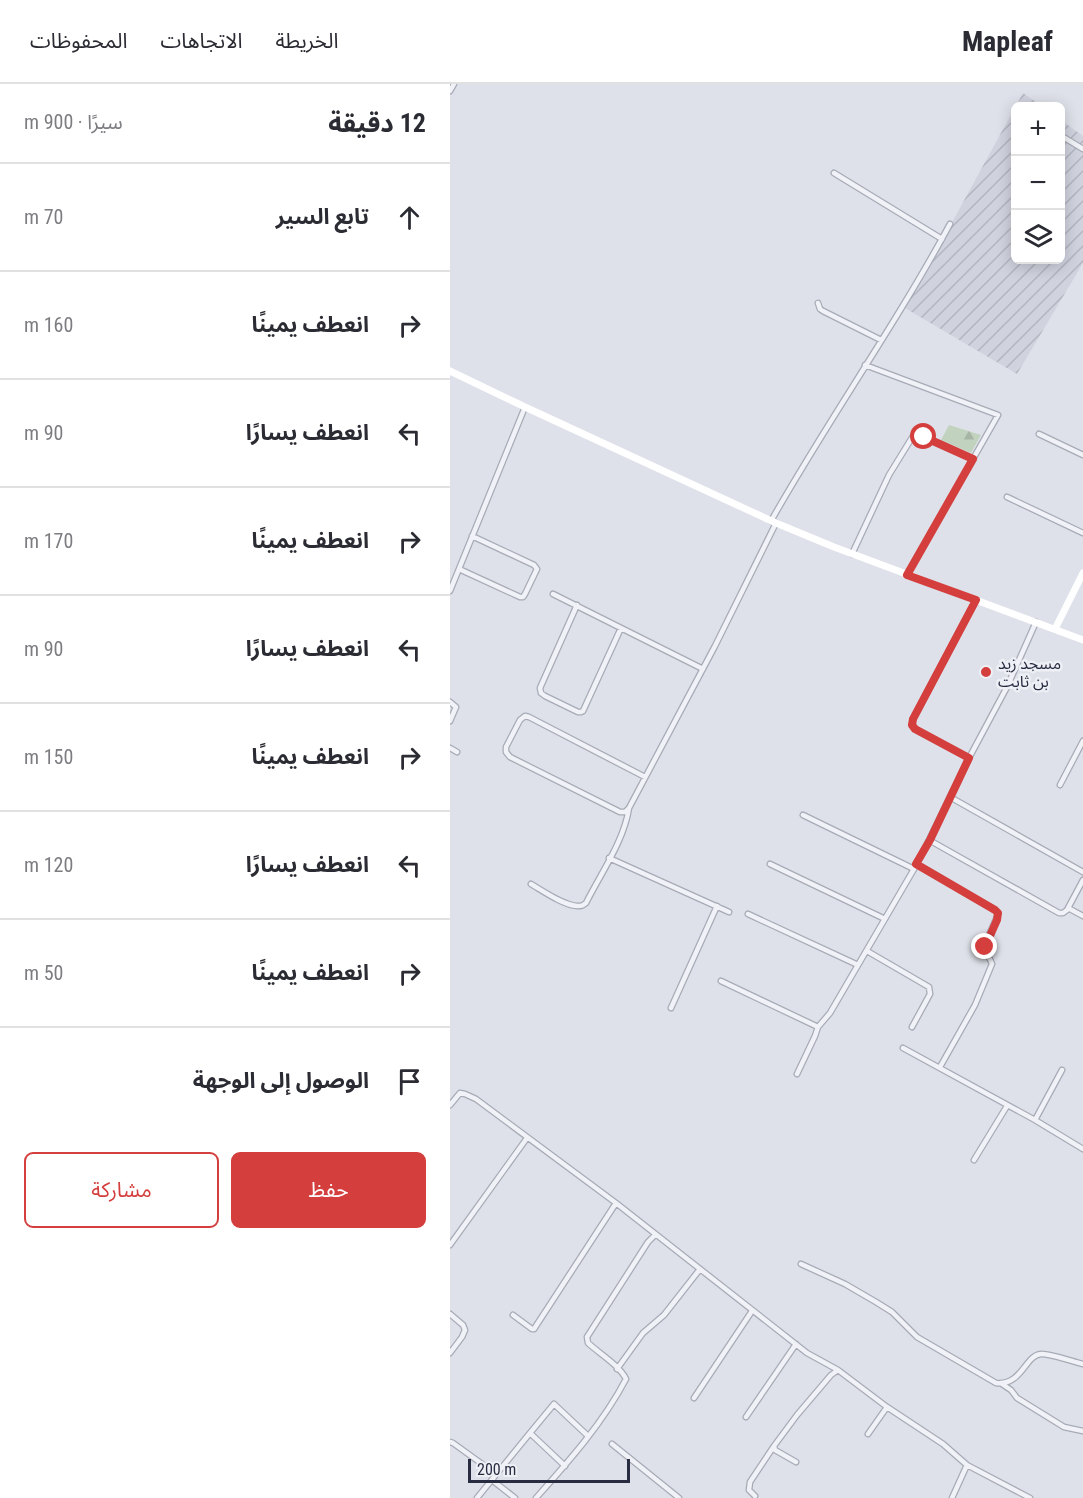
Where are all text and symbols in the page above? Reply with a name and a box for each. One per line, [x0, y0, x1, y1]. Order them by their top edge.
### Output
text: Mapleaf [962, 25, 1053, 58]
text: المحفوظات [30, 29, 127, 53]
text: الاتجاهات [160, 29, 242, 53]
text: الخريطة [275, 29, 338, 53]
map controls [1011, 102, 1065, 264]
button: + [1011, 102, 1065, 156]
text: 12 دقيقة [328, 108, 426, 138]
text: سيرًا · 900 m [24, 110, 123, 134]
button: − [1011, 156, 1065, 210]
icon: ahead [393, 201, 426, 234]
text: تابع السير [276, 204, 369, 229]
text: 70 m [24, 205, 63, 229]
button: layers [1011, 210, 1065, 264]
icon: right [393, 309, 426, 342]
text: انعطف يمينًا [251, 312, 369, 337]
text: 160 m [24, 313, 73, 337]
icon: left [393, 417, 426, 450]
text: انعطف يسارًا [246, 420, 369, 445]
text: 90 m [24, 421, 63, 445]
route start [910, 423, 936, 449]
icon: right [393, 525, 426, 558]
text: انعطف يمينًا [251, 528, 369, 553]
text: 170 m [24, 529, 73, 553]
icon: left [393, 633, 426, 666]
text: انعطف يسارًا [246, 636, 369, 661]
text: 90 m [24, 637, 63, 661]
place label: مسجد زيد بن ثابت [998, 654, 1061, 691]
marker: مسجد زيد بن ثابت [979, 665, 993, 679]
icon: right [393, 741, 426, 774]
text: انعطف يمينًا [251, 744, 369, 769]
text: 150 m [24, 745, 73, 769]
icon: left [393, 849, 426, 882]
text: انعطف يسارًا [246, 852, 369, 877]
text: 120 m [24, 853, 73, 877]
route end [971, 933, 997, 959]
icon: right [393, 957, 426, 990]
text: انعطف يمينًا [251, 960, 369, 985]
text: 50 m [24, 961, 63, 985]
icon: arrive [393, 1065, 426, 1098]
text: الوصول إلى الوجهة [193, 1068, 369, 1093]
button: مشاركة [24, 1152, 219, 1228]
button: حفظ [231, 1152, 426, 1228]
scale bar [468, 1456, 630, 1484]
text: 200 m [477, 1460, 516, 1479]

